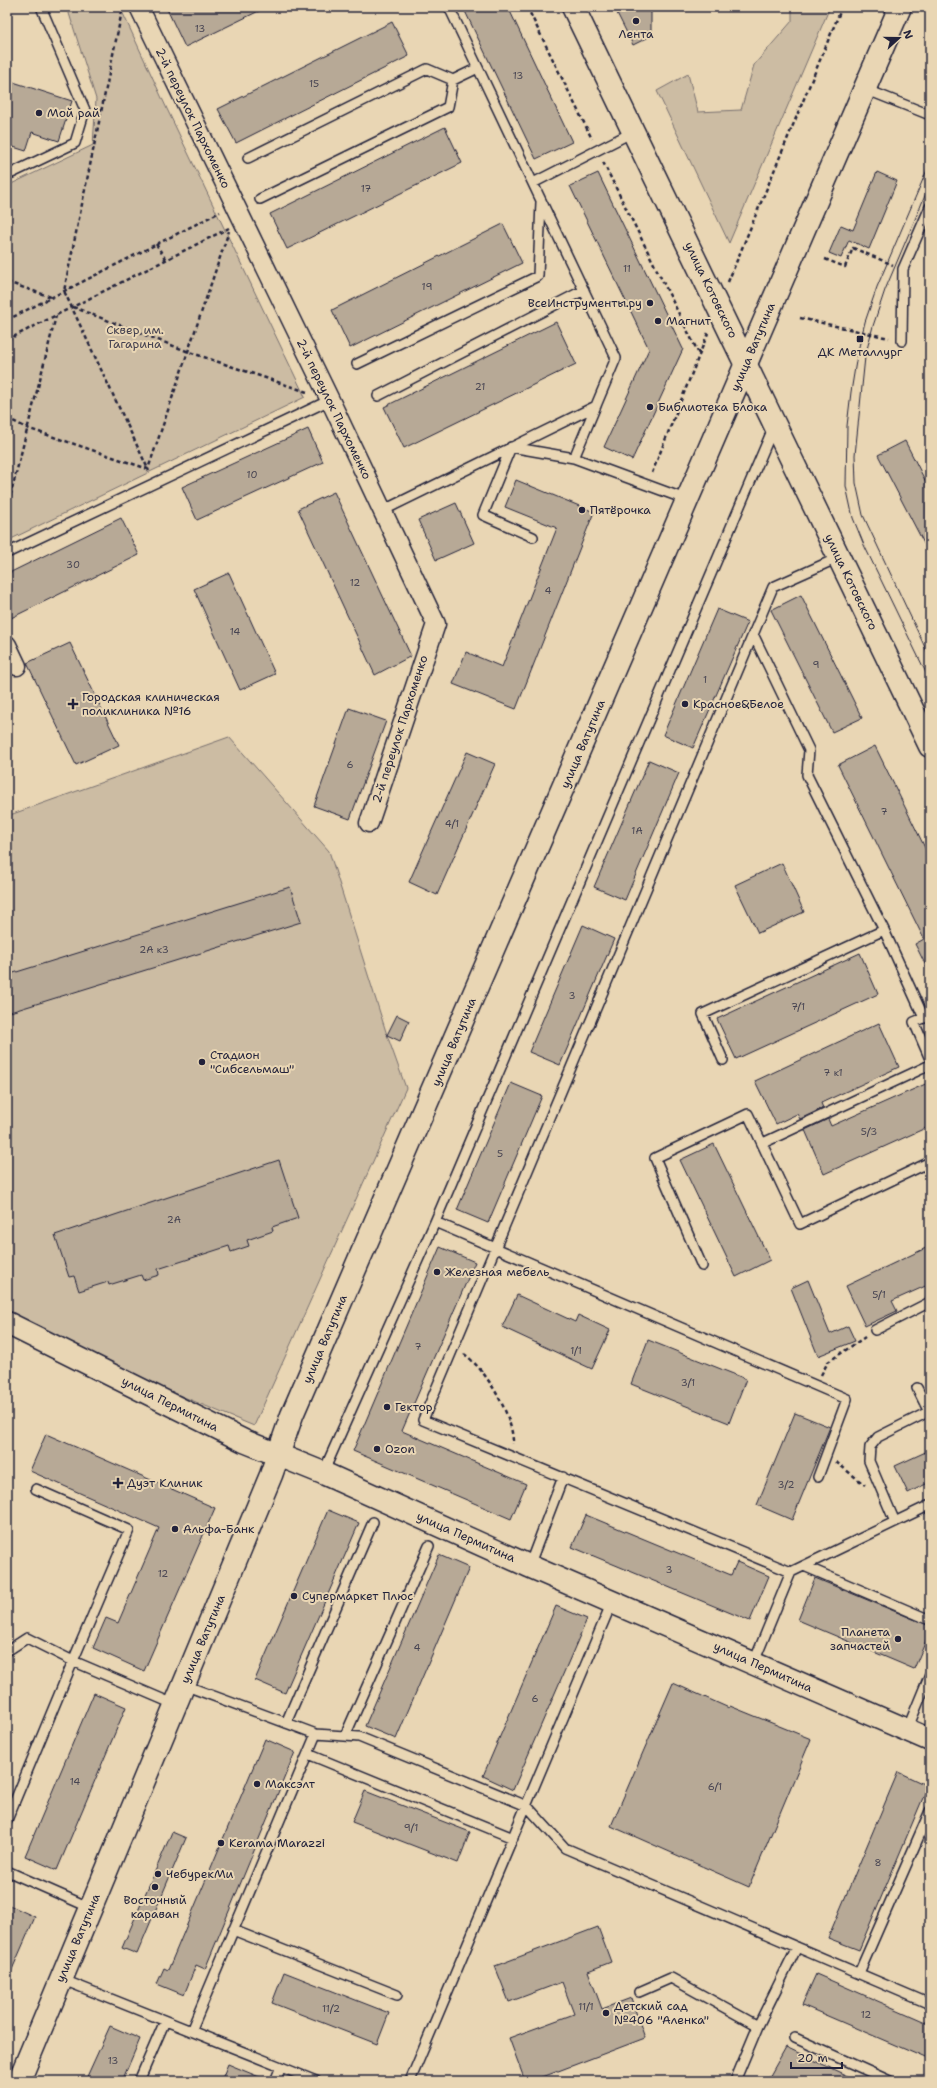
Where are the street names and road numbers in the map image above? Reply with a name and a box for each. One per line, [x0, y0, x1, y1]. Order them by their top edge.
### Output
street label: 2-й переулок Пархоменко [152, 45, 234, 191]
street label: улица Котовского [681, 239, 741, 341]
street label: улица Ватутина [727, 300, 779, 394]
street label: 2-й переулок Пархоменко [293, 336, 375, 482]
street label: улица Котовского [821, 531, 881, 633]
street label: 2-й переулок Пархоменко [369, 653, 431, 805]
street label: улица Ватутина [557, 697, 609, 791]
street label: улица Ватутина [428, 995, 480, 1089]
street label: улица Ватутина [299, 1292, 351, 1386]
street label: улица Пермитина [119, 1373, 222, 1436]
street label: улица Пермитина [414, 1508, 518, 1566]
street label: улица Ватутина [177, 1592, 229, 1686]
street label: улица Пермитина [711, 1638, 815, 1696]
street label: улица Ватутина [52, 1891, 104, 1985]

